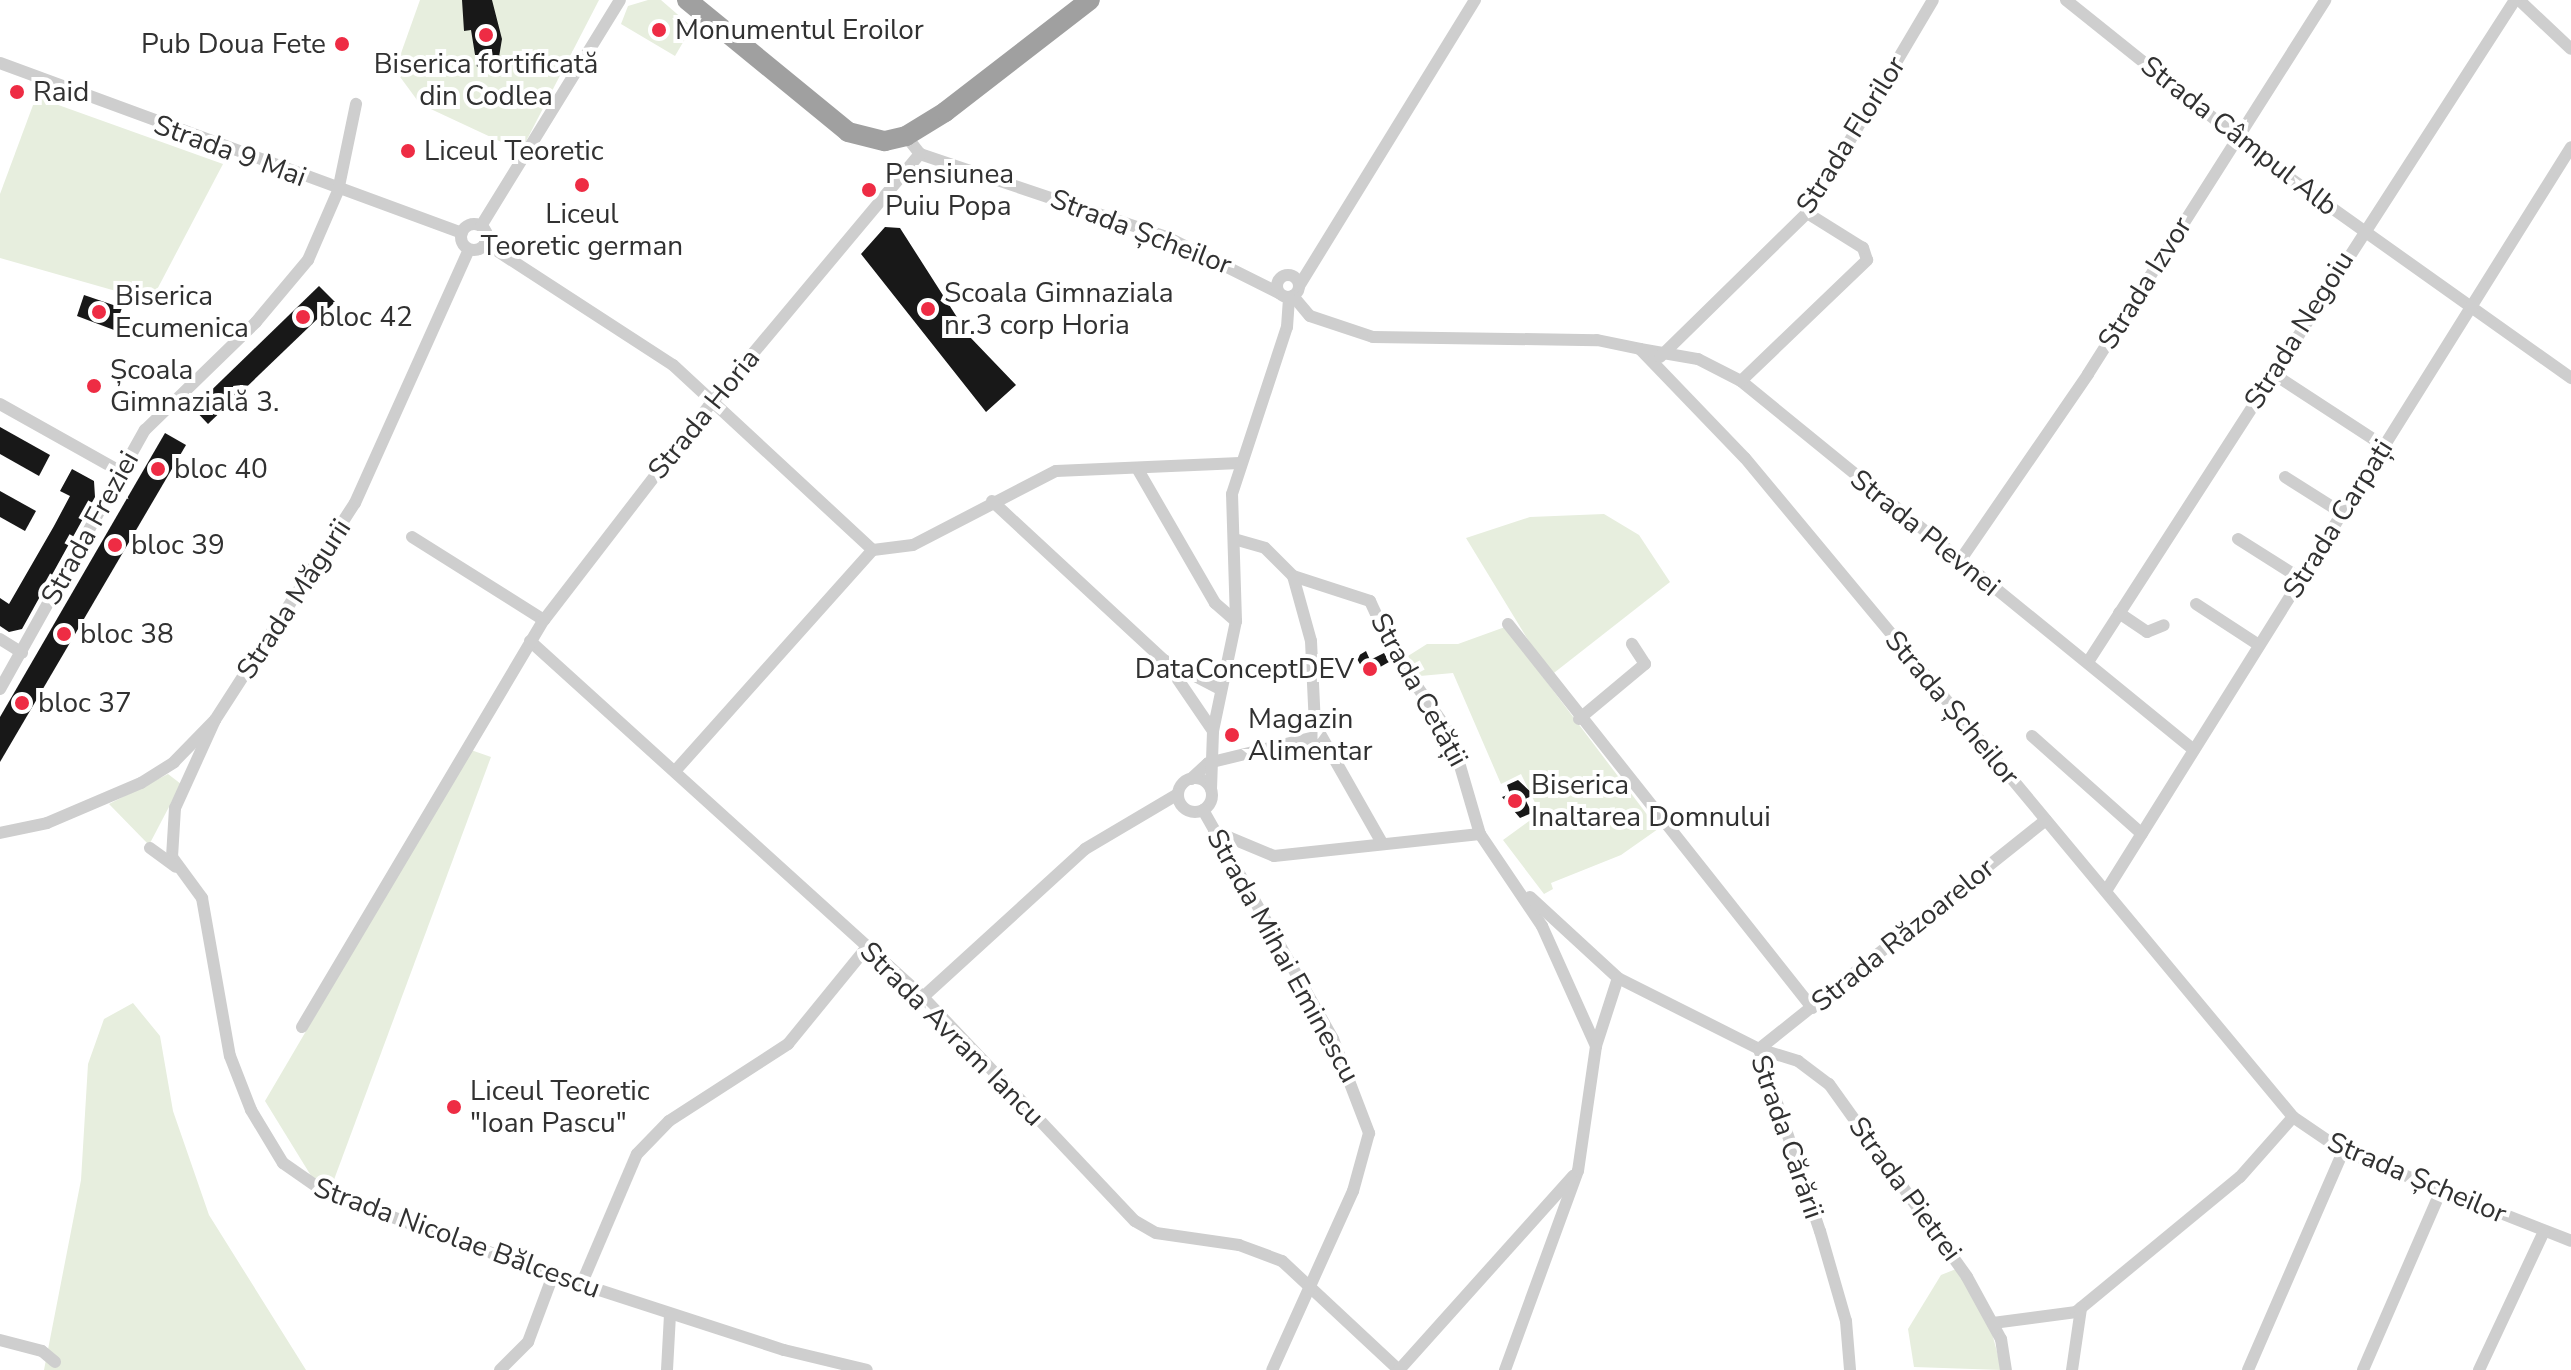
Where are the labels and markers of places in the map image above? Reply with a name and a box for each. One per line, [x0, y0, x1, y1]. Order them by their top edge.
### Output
place label: Monumentul Eroilor [675, 13, 924, 47]
marker: Monumentul Eroilor [650, 21, 668, 39]
marker: Biserica fortificată din Codlea [477, 26, 495, 44]
place label: Pub Doua Fete [141, 27, 326, 61]
marker: Pub Doua Fete [333, 35, 351, 53]
place label: Biserica fortificată din Codlea [374, 47, 598, 113]
place label: Raid [33, 75, 89, 109]
marker: Raid [8, 83, 26, 101]
place label: Liceul Teoretic [424, 134, 604, 168]
marker: Liceul Teoretic [399, 142, 417, 160]
place label: Pensiunea Puiu Popa [885, 157, 1014, 223]
marker: Liceul Teoretic german [573, 176, 591, 194]
marker: Pensiunea Puiu Popa [860, 181, 878, 199]
place label: Liceul Teoretic german [481, 197, 683, 263]
place label: Scoala Gimnaziala nr.3 corp Horia [944, 276, 1174, 342]
place label: Biserica Ecumenica [115, 279, 249, 345]
place label: bloc 42 [319, 300, 413, 334]
marker: Scoala Gimnaziala nr.3 corp Horia [919, 300, 937, 318]
marker: Biserica Ecumenica [90, 303, 108, 321]
marker: bloc 42 [294, 308, 312, 326]
place label: Școala Gimnazială 3. [110, 353, 279, 419]
marker: Școala Gimnazială 3. [85, 377, 103, 395]
place label: bloc 40 [174, 452, 268, 486]
marker: bloc 40 [149, 460, 167, 478]
place label: bloc 39 [131, 528, 225, 562]
marker: bloc 39 [106, 536, 124, 554]
place label: bloc 38 [80, 617, 174, 651]
marker: bloc 38 [55, 625, 73, 643]
place label: DataConceptDEV [1135, 652, 1354, 686]
marker: DataConceptDEV [1361, 660, 1379, 678]
place label: bloc 37 [38, 686, 132, 720]
marker: bloc 37 [13, 694, 31, 712]
place label: Magazin Alimentar [1248, 702, 1373, 768]
marker: Magazin Alimentar [1223, 726, 1241, 744]
place label: Biserica Inaltarea Domnului [1531, 768, 1771, 834]
marker: Biserica Inaltarea Domnului [1506, 792, 1524, 810]
place label: Liceul Teoretic "Ioan Pascu" [470, 1074, 650, 1140]
marker: Liceul Teoretic "Ioan Pascu" [445, 1098, 463, 1116]

